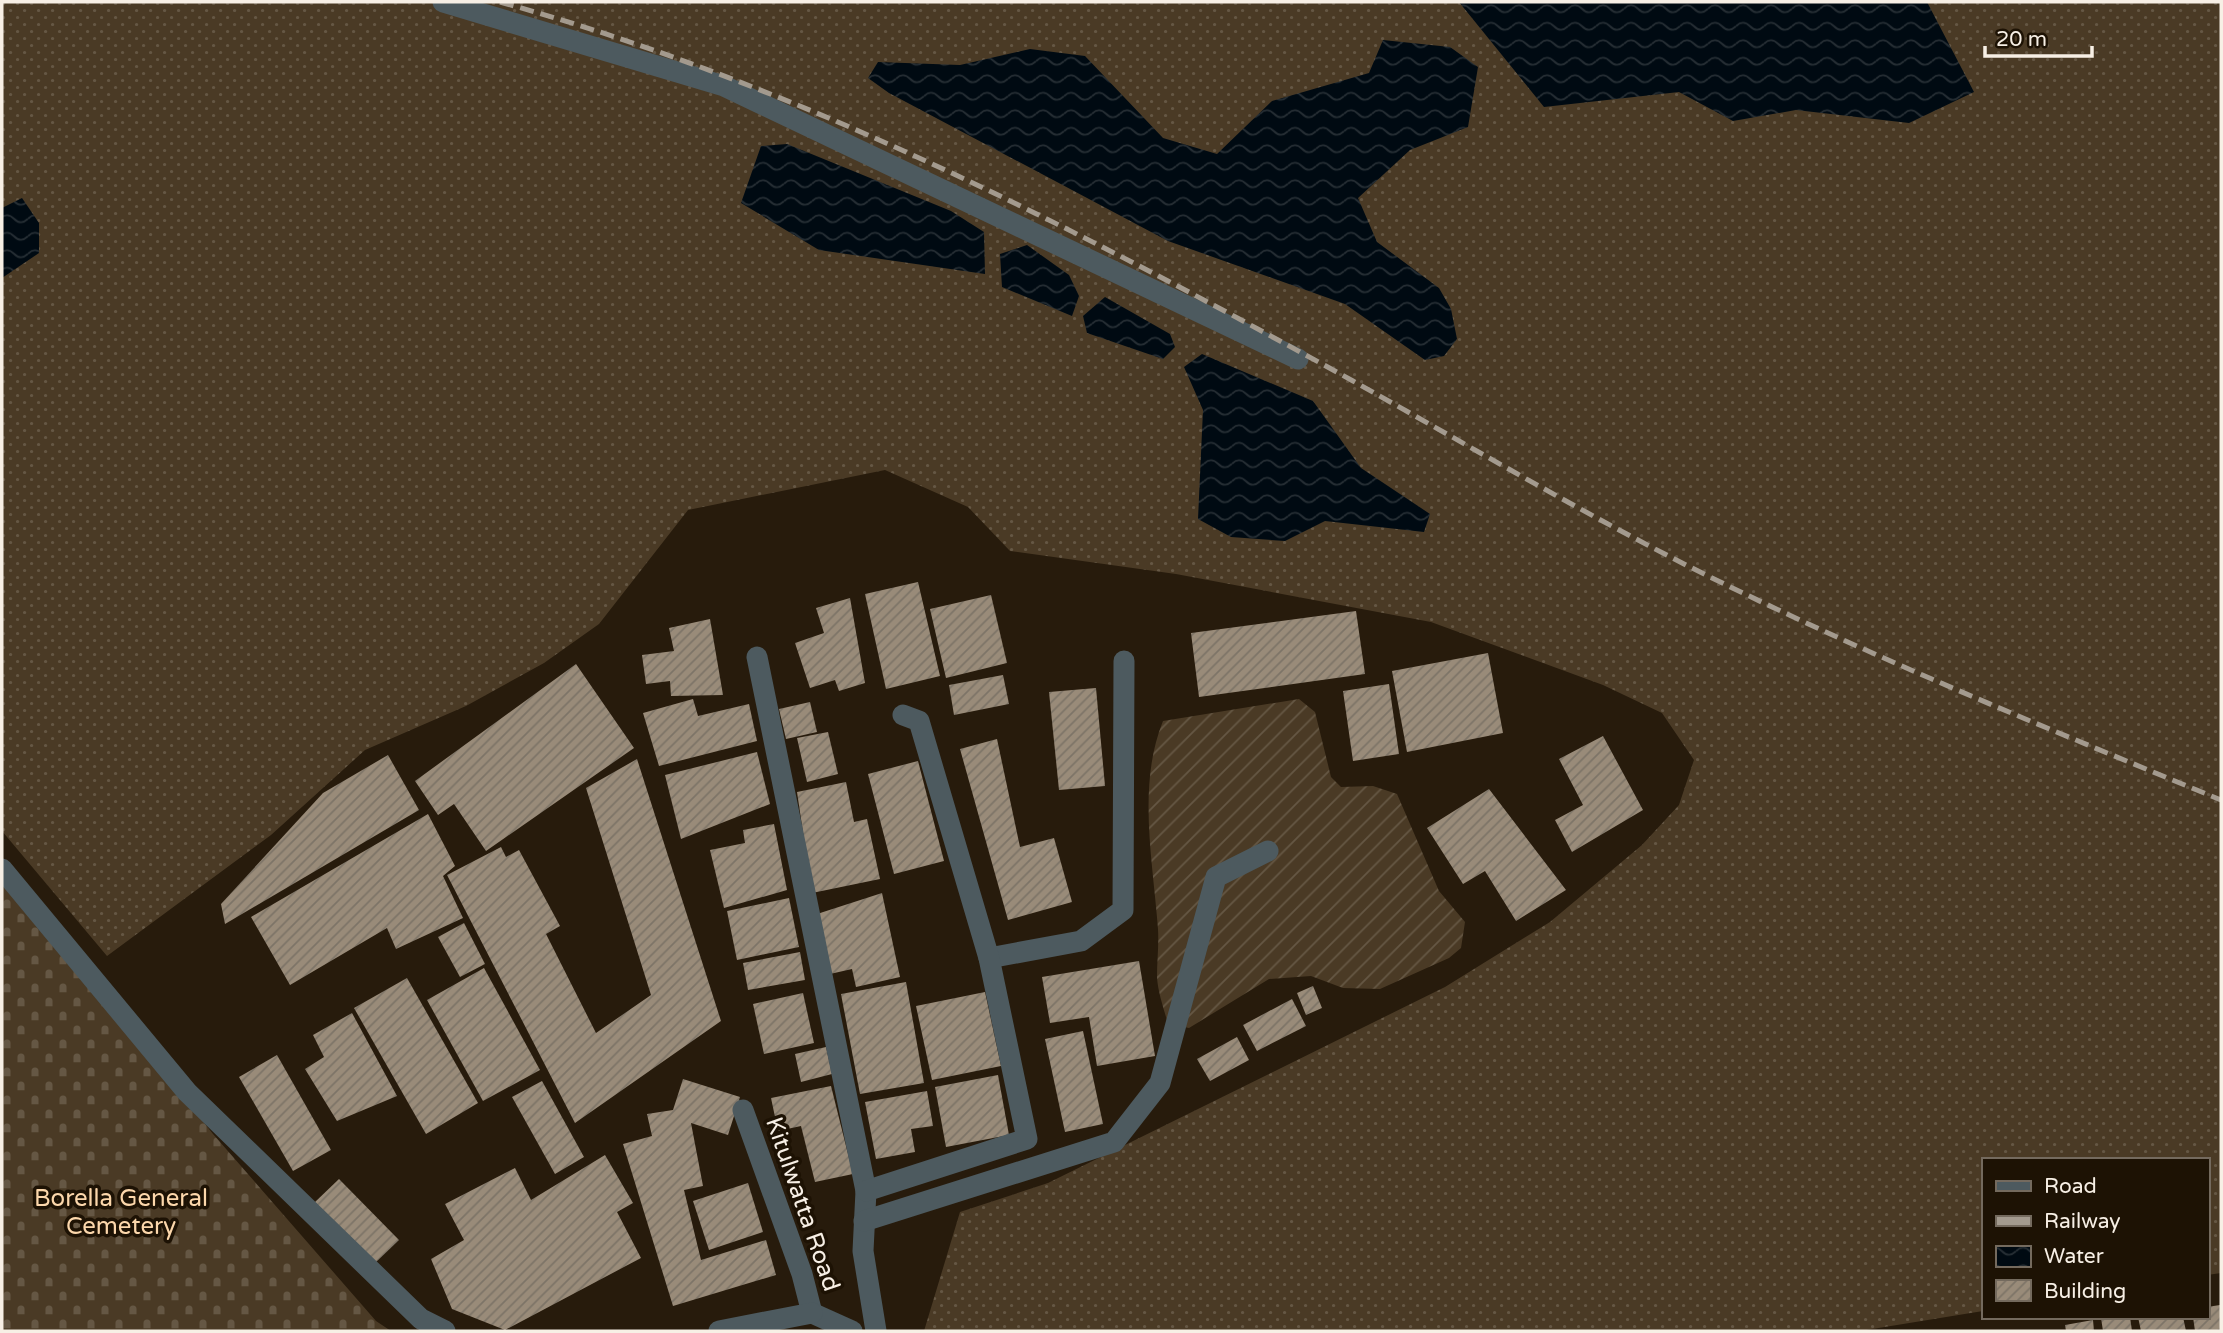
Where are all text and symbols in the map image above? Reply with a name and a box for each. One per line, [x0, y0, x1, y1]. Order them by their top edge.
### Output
scale bar [1985, 14, 2092, 58]
text: 20 m [1996, 27, 2047, 52]
street label: Kitulwatta Road [759, 1113, 846, 1295]
legend [1982, 1158, 2209, 1319]
text: Road [2044, 1174, 2097, 1199]
park label: Borella General Cemetery [34, 1184, 208, 1241]
text: Railway [2044, 1209, 2121, 1234]
text: Water [2044, 1244, 2104, 1269]
text: Building [2044, 1279, 2126, 1304]

